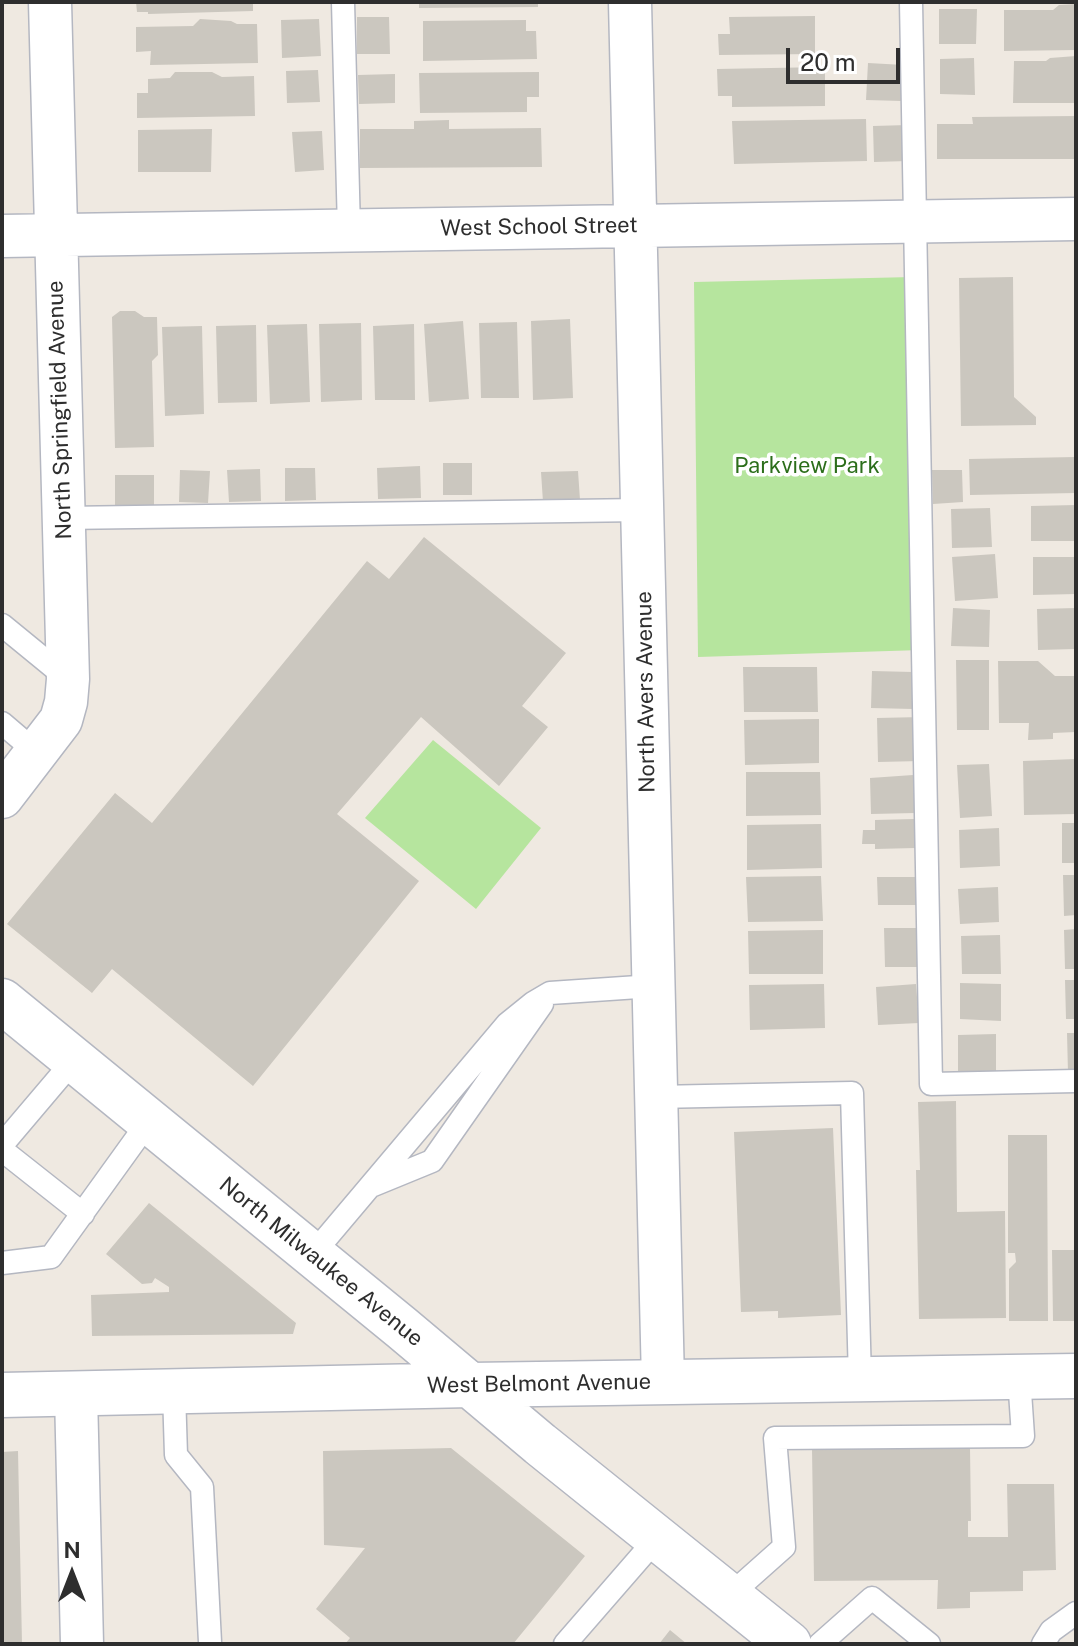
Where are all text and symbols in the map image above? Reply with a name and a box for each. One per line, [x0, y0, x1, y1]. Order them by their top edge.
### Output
scale bar [790, 32, 904, 82]
text: 20 m [800, 48, 856, 76]
street label: West School Street [440, 212, 638, 242]
street label: North Springfield Avenue [42, 280, 78, 540]
park label: Parkview Park [734, 453, 880, 479]
street label: North Avers Avenue [631, 591, 661, 793]
street label: North Milwaukee Avenue [214, 1172, 428, 1352]
street label: West Belmont Avenue [427, 1369, 651, 1399]
north arrow [32, 1534, 112, 1614]
text: N [63, 1537, 81, 1563]

